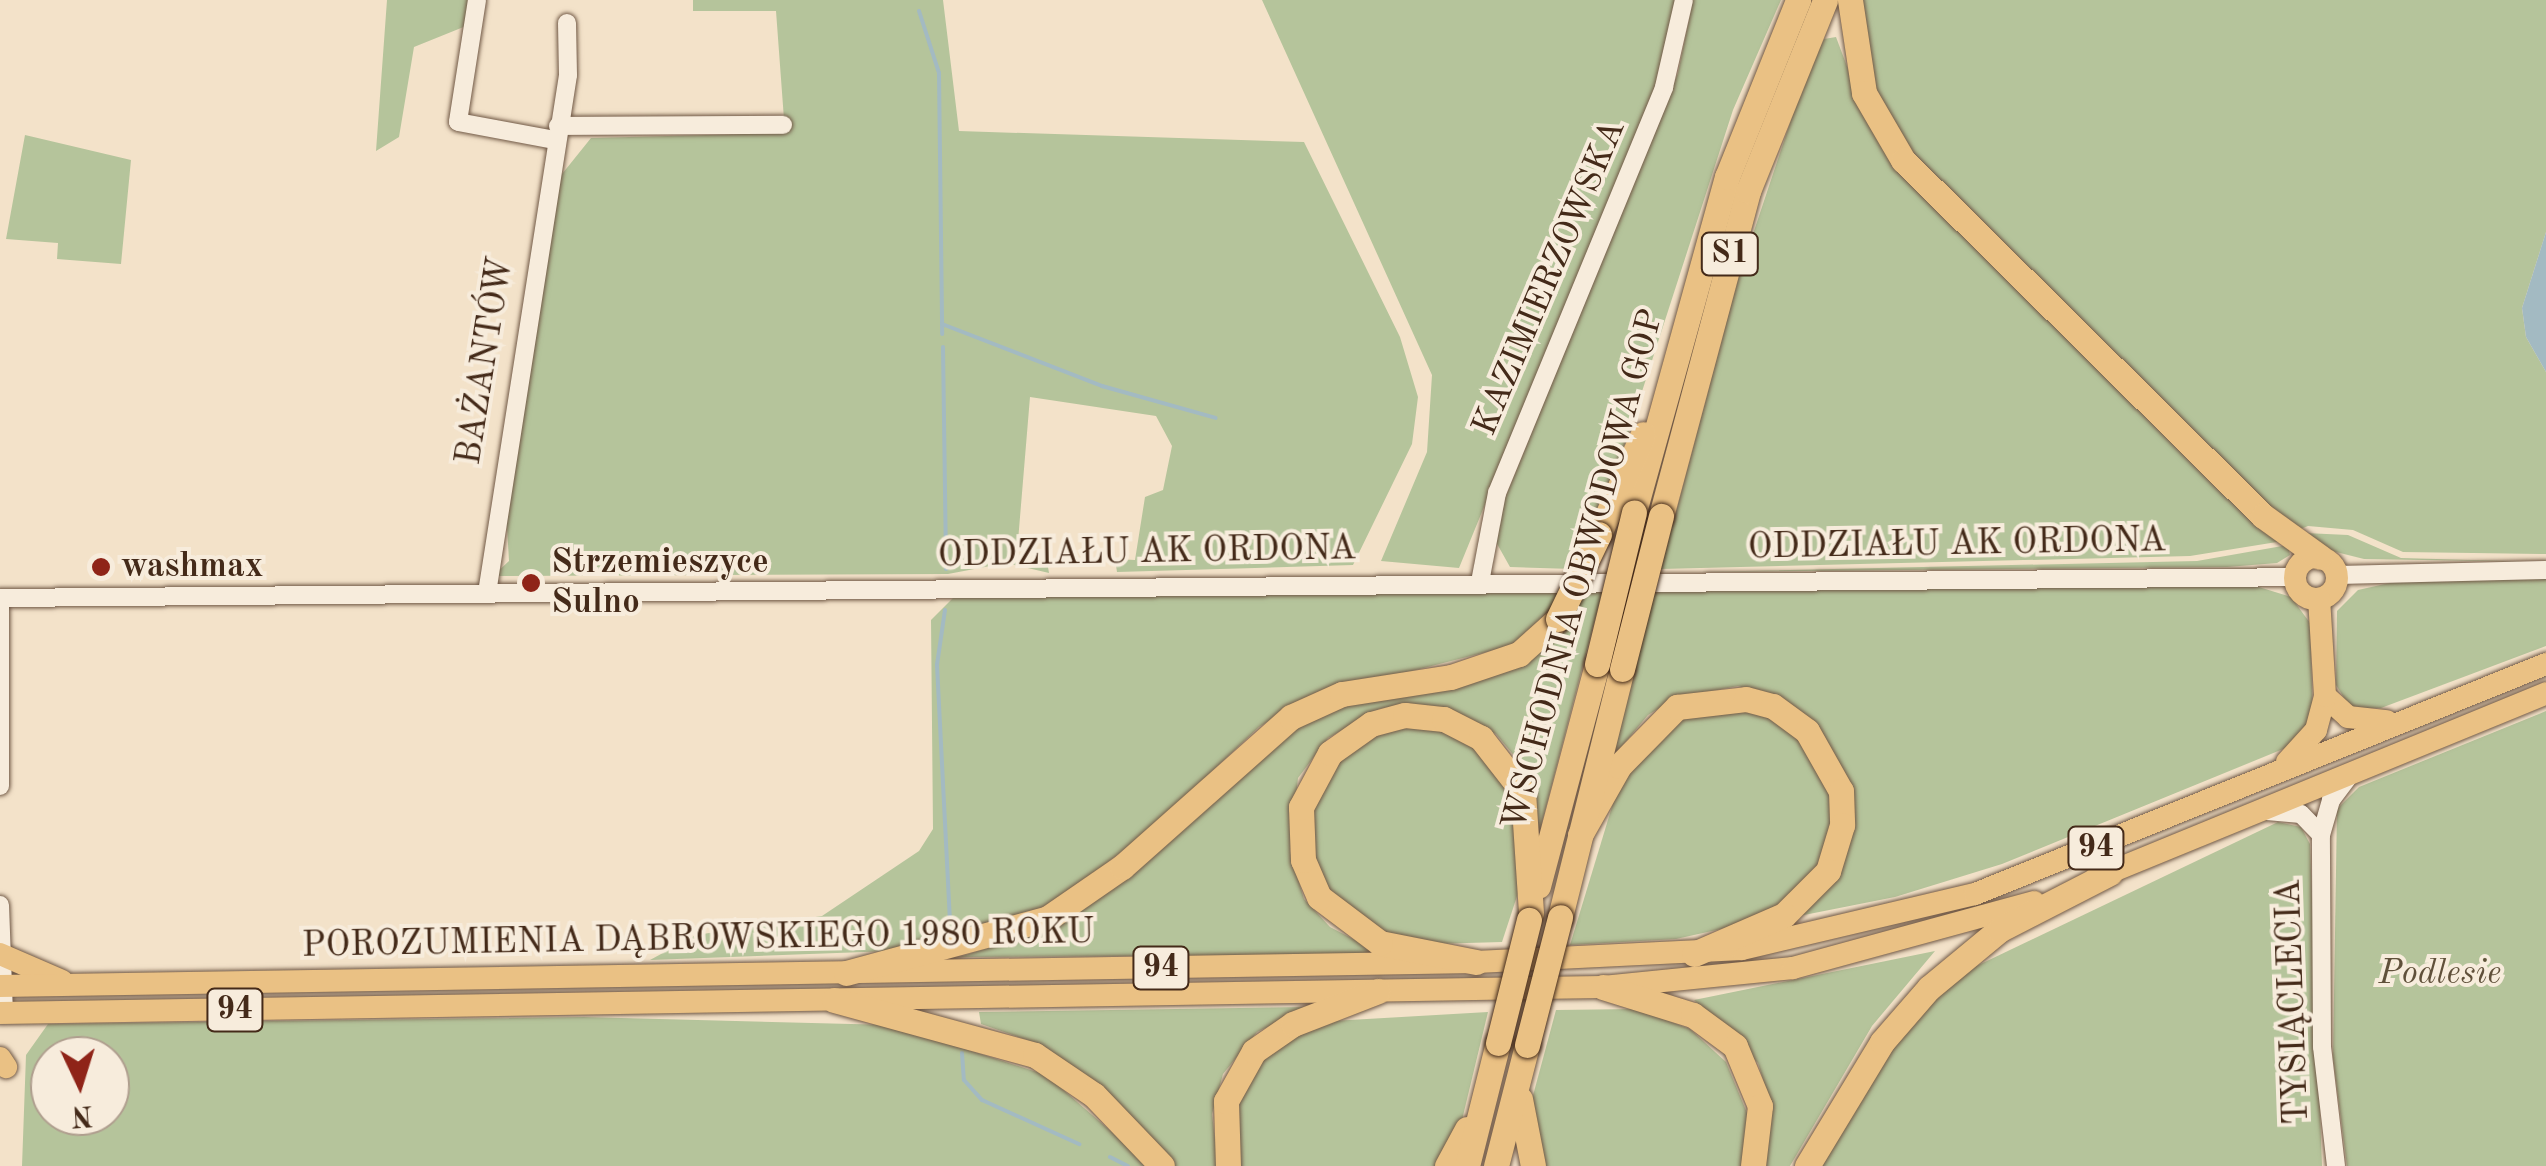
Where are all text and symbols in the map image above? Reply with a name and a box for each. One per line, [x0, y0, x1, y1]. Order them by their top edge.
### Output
street label: KAZIMIERZOWSKA [1464, 114, 1636, 442]
road number: S1 [1700, 227, 1760, 281]
street label: BAŻANTÓW [449, 254, 523, 468]
street label: WSCHODNIA OBWODOWA GOP [1494, 305, 1674, 835]
street label: ODDZIAŁU AK ORDONA [1747, 520, 2167, 570]
street label: ODDZIAŁU AK ORDONA [937, 528, 1357, 578]
place label: Strzemieszyce Sulno [551, 542, 769, 624]
place label: washmax [121, 546, 263, 588]
marker: washmax [90, 556, 112, 578]
marker: Strzemieszyce Sulno [520, 572, 542, 594]
road number: 94 [2066, 821, 2126, 875]
street label: TYSIĄCLECIA [2269, 878, 2319, 1126]
street label: POROZUMIENIA DĄBROWSKIEGO 1980 ROKU [301, 912, 1095, 968]
road number: 94 [1131, 941, 1191, 995]
park label: Podlesie [2379, 953, 2501, 995]
road number: 94 [205, 983, 265, 1037]
north arrow [30, 1036, 130, 1136]
text: N [70, 1099, 94, 1129]

